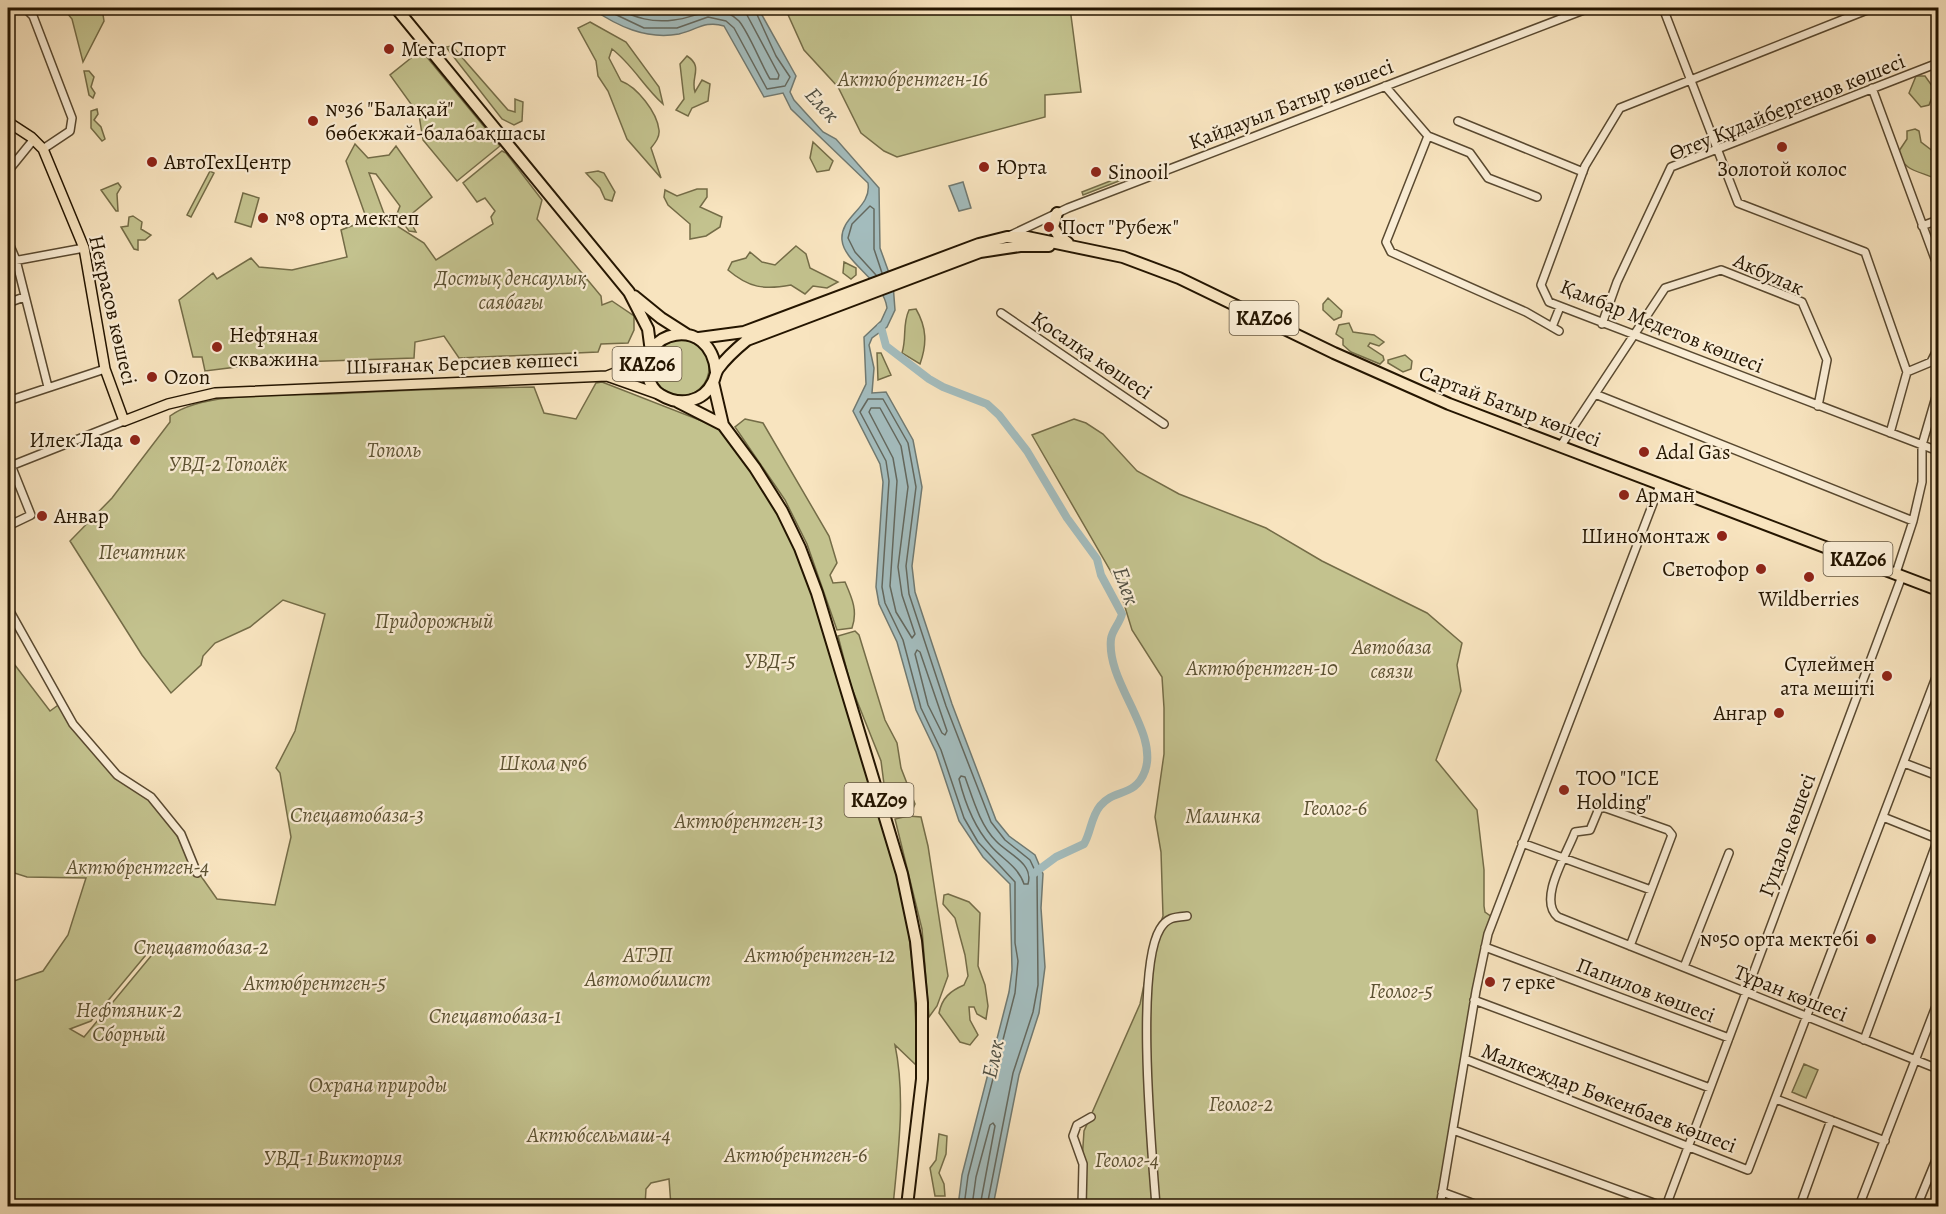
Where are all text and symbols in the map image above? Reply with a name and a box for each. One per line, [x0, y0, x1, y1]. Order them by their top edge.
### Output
place label: Мега Спорт [401, 35, 506, 63]
marker: Мега Спорт [382, 42, 396, 56]
street label: Өтеу Құдайбергенов көшесі [1665, 47, 1909, 167]
street label: Қайдауыл Батыр көшесі [1185, 52, 1397, 156]
park label: Актюбрентген-16 [837, 65, 988, 93]
water label: Елек [798, 80, 846, 130]
place label: №36 "Балақай" бөбекжай-балабақшасы [325, 95, 546, 147]
marker: №36 "Балақай" бөбекжай-балабақшасы [306, 114, 320, 128]
marker: Золотой колос [1775, 140, 1789, 154]
place label: АвтоТехЦентр [163, 148, 291, 176]
place label: Юрта [996, 153, 1047, 181]
marker: АвтоТехЦентр [145, 155, 159, 169]
place label: Золотой колос [1717, 155, 1847, 183]
place label: Sinooil [1108, 158, 1168, 186]
marker: Юрта [977, 160, 991, 174]
marker: Sinooil [1089, 165, 1103, 179]
place label: №8 орта мектеп [275, 204, 420, 232]
marker: №8 орта мектеп [256, 211, 270, 225]
place label: Пост "Рубеж" [1061, 213, 1179, 241]
marker: Пост "Рубеж" [1042, 220, 1056, 234]
street label: Некрасов көшесі [82, 232, 144, 388]
street label: Акбулак [1729, 246, 1809, 302]
park label: Достық денсаулық саябағы [433, 264, 587, 316]
street label: Қамбар Медетов көшесі [1556, 272, 1768, 380]
road number: KАZ06 [1230, 301, 1298, 335]
street label: Қосалқа көшесі [1026, 304, 1158, 406]
place label: Нефтяная скважина [229, 321, 319, 373]
marker: Нефтяная скважина [210, 340, 224, 354]
street label: Шығанақ Берсиев көшесі [345, 345, 579, 381]
road number: KАZ06 [612, 347, 682, 381]
street label: Сартай Батыр көшесі [1415, 358, 1605, 454]
place label: Ozon [164, 363, 210, 391]
marker: Ozon [145, 370, 159, 384]
place label: Илек Лада [29, 426, 123, 454]
marker: Илек Лада [128, 433, 142, 447]
park label: Тополь [367, 436, 421, 464]
place label: Adal Gas [1655, 438, 1730, 466]
marker: Adal Gas [1637, 445, 1651, 459]
park label: УВД-2 Тополёк [169, 450, 287, 478]
place label: Арман [1635, 481, 1695, 509]
marker: Арман [1617, 488, 1631, 502]
place label: Анвар [53, 502, 109, 530]
marker: Анвар [35, 509, 49, 523]
place label: Шиномонтаж [1581, 522, 1710, 550]
marker: Шиномонтаж [1715, 529, 1729, 543]
park label: Печатник [98, 538, 186, 566]
road number: KАZ06 [1824, 542, 1892, 576]
place label: Светофор [1662, 555, 1749, 583]
marker: Светофор [1754, 562, 1768, 576]
water label: Елек [1105, 563, 1147, 610]
marker: Wildberries [1802, 570, 1816, 584]
place label: Wildberries [1758, 585, 1860, 613]
park label: Придорожный [375, 607, 494, 635]
park label: Автобаза связи [1351, 633, 1432, 685]
park label: УВД-5 [744, 647, 796, 675]
place label: Сүлеймен ата мешіті [1780, 650, 1875, 702]
park label: Актюбрентген-10 [1185, 654, 1338, 682]
marker: Сүлеймен ата мешіті [1880, 669, 1894, 683]
place label: Ангар [1712, 699, 1767, 727]
marker: Ангар [1772, 706, 1786, 720]
park label: Школа №6 [499, 749, 587, 777]
place label: ТОО "ICE Holding" [1576, 764, 1659, 816]
street label: Гуцало көшесі [1752, 769, 1822, 901]
road number: KAZ09 [844, 783, 914, 817]
marker: ТОО "ICE Holding" [1557, 783, 1571, 797]
park label: Геолог-6 [1303, 794, 1367, 822]
park label: Спецавтобаза-3 [290, 801, 424, 829]
park label: Малинка [1185, 802, 1261, 830]
park label: Актюбрентген-13 [673, 807, 824, 835]
park label: Актюбрентген-4 [66, 853, 209, 881]
place label: №50 орта мектебі [1699, 925, 1859, 953]
marker: №50 орта мектебі [1864, 932, 1878, 946]
park label: Спецавтобаза-2 [133, 933, 269, 961]
park label: АТЭП Автомобилист [584, 941, 711, 993]
park label: Актюбрентген-12 [744, 941, 895, 969]
street label: Папилов көшесі [1573, 951, 1720, 1029]
street label: Тұран көшесі [1730, 958, 1852, 1028]
place label: 7 ерке [1502, 968, 1556, 996]
park label: Актюбрентген-5 [243, 969, 387, 997]
marker: 7 ерке [1483, 975, 1497, 989]
park label: Геолог-5 [1369, 977, 1433, 1005]
park label: Нефтяник-2 Сборный [76, 996, 182, 1048]
park label: Спецавтобаза-1 [429, 1002, 561, 1030]
street label: Малкеждар Бөкенбаев көшесі [1477, 1036, 1741, 1160]
water label: Елек [974, 1037, 1012, 1081]
park label: Охрана природы [309, 1071, 447, 1099]
park label: Геолог-2 [1209, 1090, 1273, 1118]
park label: Актюбсельмаш-4 [526, 1121, 671, 1149]
park label: Актюбрентген-6 [724, 1141, 867, 1169]
park label: УВД-1 Виктория [263, 1144, 403, 1172]
park label: Геолог-4 [1095, 1146, 1159, 1174]

